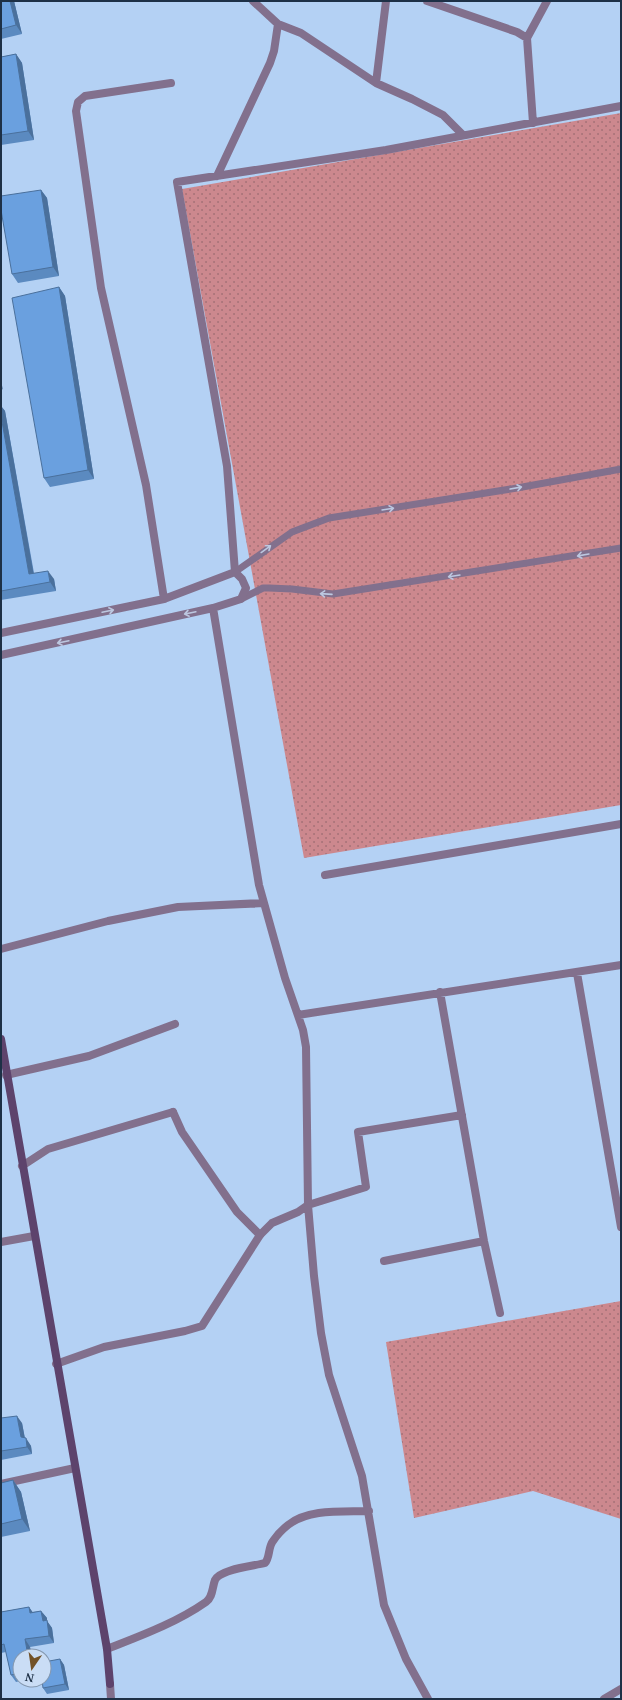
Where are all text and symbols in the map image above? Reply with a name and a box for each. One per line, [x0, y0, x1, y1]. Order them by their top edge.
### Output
one-way arrow [509, 484, 522, 492]
one-way arrow [381, 505, 394, 513]
one-way arrow [260, 545, 271, 553]
one-way arrow [576, 551, 589, 559]
one-way arrow [448, 572, 461, 580]
one-way arrow [320, 590, 333, 597]
one-way arrow [101, 607, 114, 615]
one-way arrow [184, 610, 197, 618]
one-way arrow [57, 638, 70, 646]
north arrow [12, 1648, 52, 1688]
text: N [23, 1670, 36, 1687]

